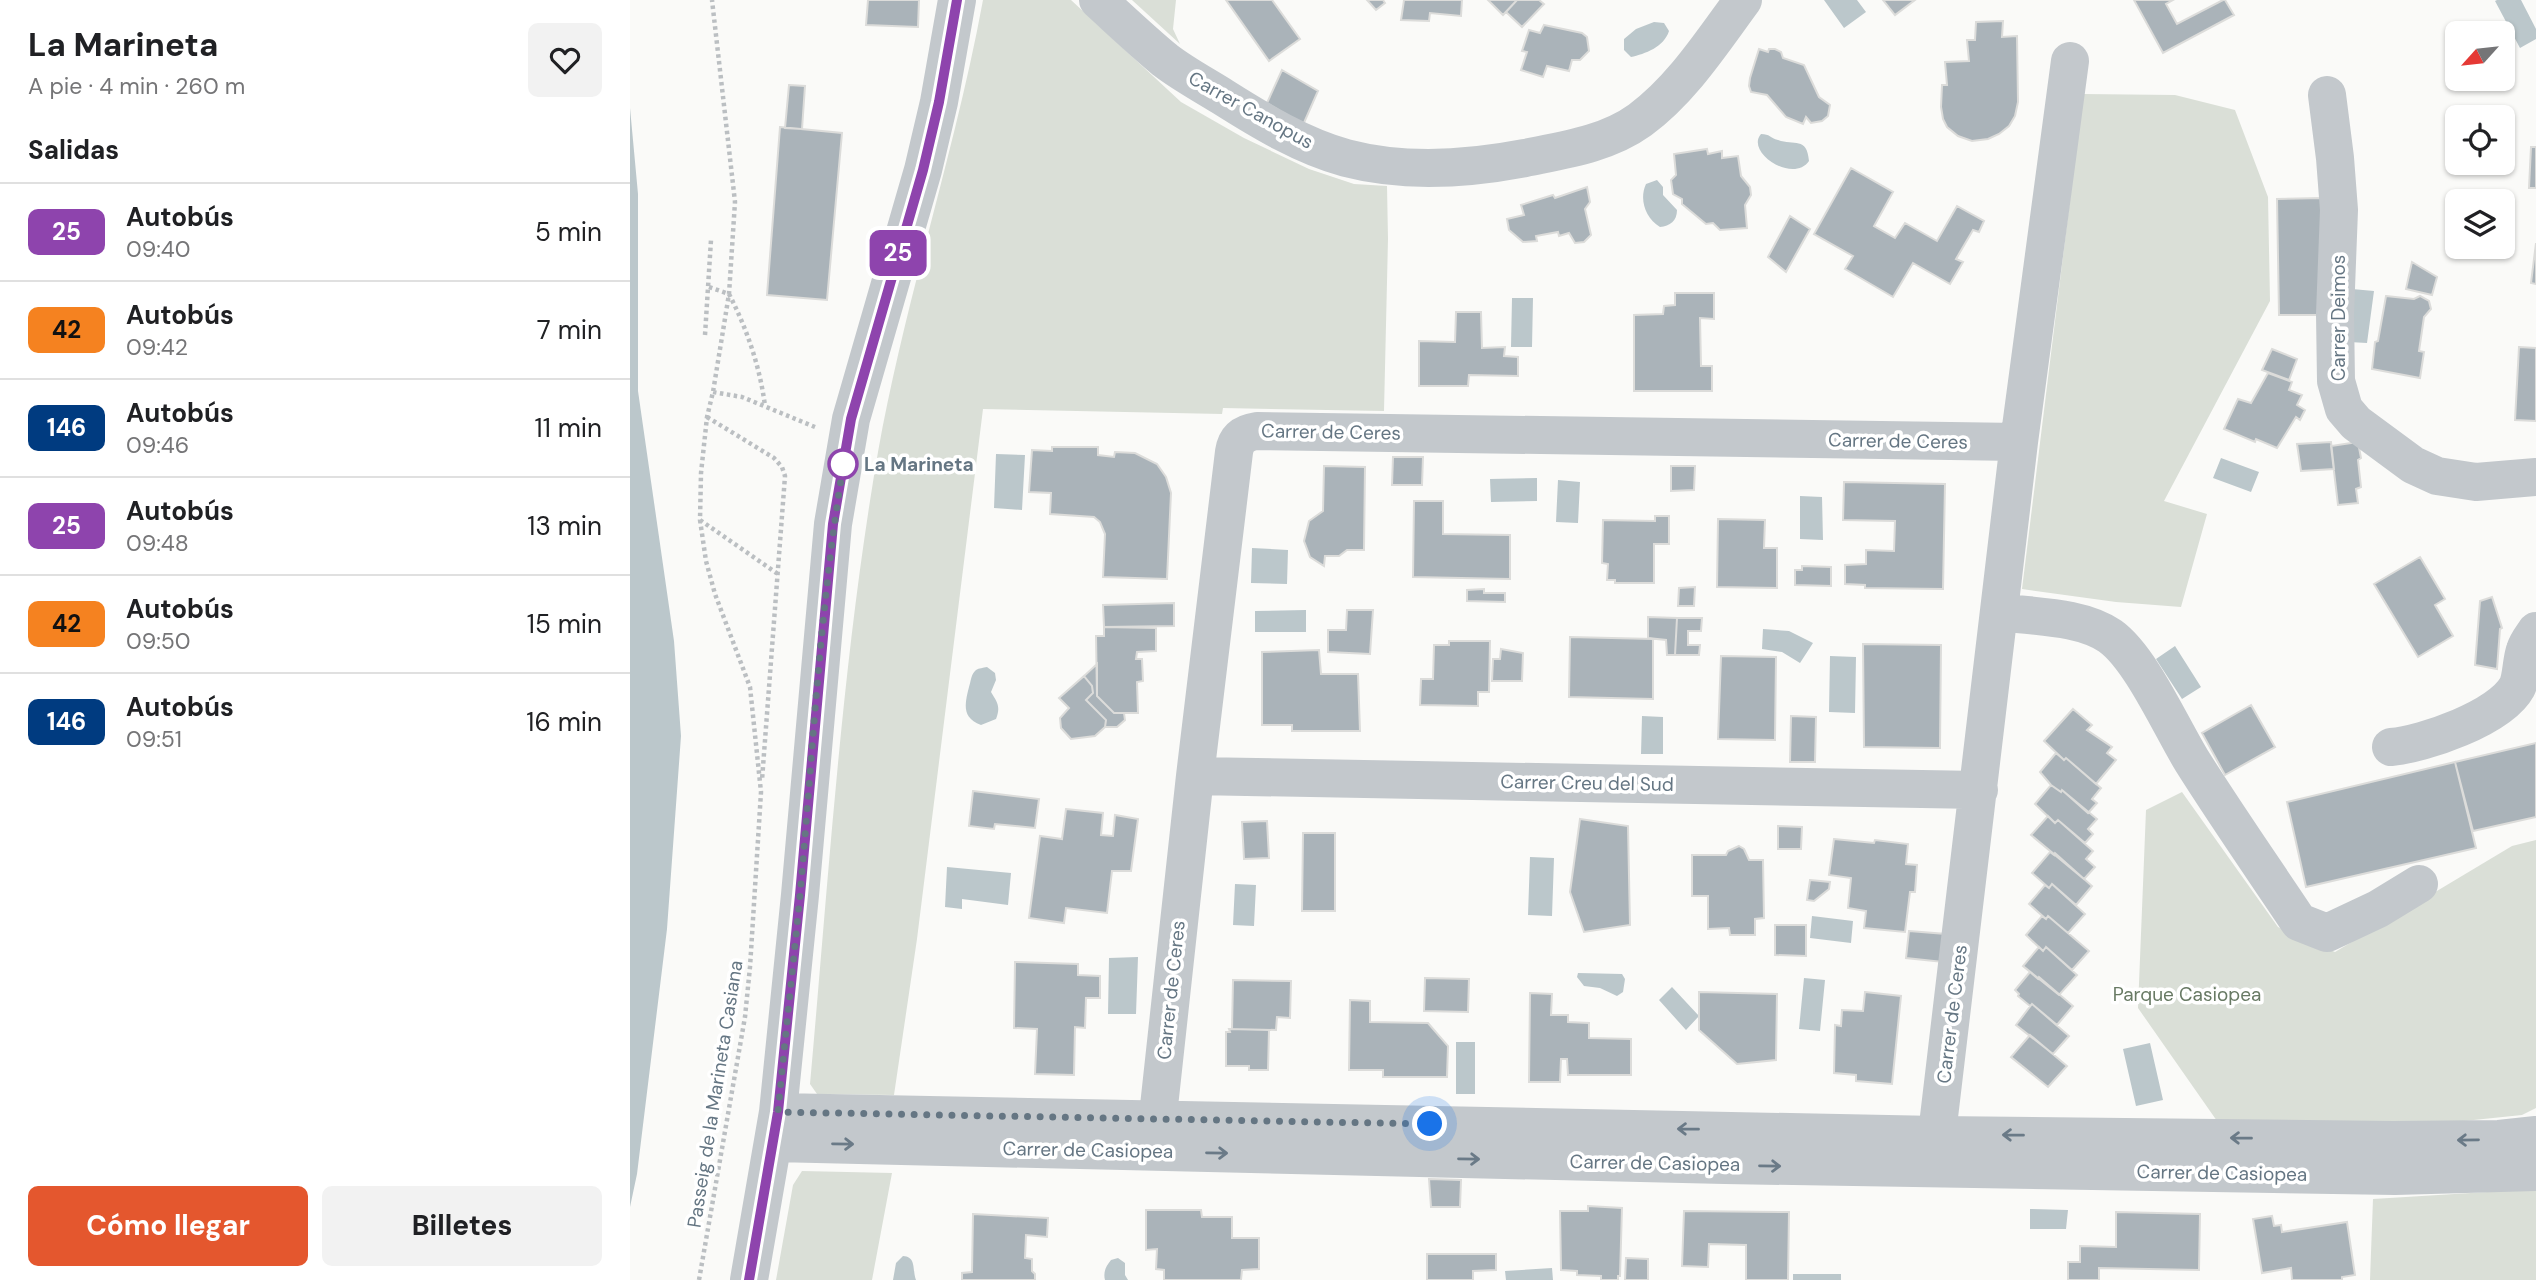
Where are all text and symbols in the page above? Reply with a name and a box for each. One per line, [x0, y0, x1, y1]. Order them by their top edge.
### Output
north arrow [2445, 21, 2515, 91]
map controls [2445, 21, 2515, 259]
text: La Marineta [28, 23, 218, 66]
button: heart [528, 23, 602, 97]
street label: Carrer Canopus [1184, 65, 1318, 155]
text: A pie · 4 min · 260 m [28, 71, 245, 101]
button: locate [2445, 105, 2515, 175]
text: Salidas [28, 133, 119, 167]
button: layers [2445, 189, 2515, 259]
text: Autobús [126, 200, 234, 234]
text: 5 min [535, 215, 602, 249]
text: 25 [52, 216, 81, 247]
line badge: 25 [866, 230, 930, 276]
text: 09:40 [126, 234, 191, 264]
text: 25 [884, 237, 912, 268]
street label: Carrer Deimos [2326, 255, 2351, 381]
text: Autobús [126, 298, 234, 332]
text: 7 min [537, 313, 602, 347]
text: 42 [52, 314, 81, 345]
text: 09:42 [126, 332, 188, 362]
text: Autobús [126, 396, 234, 430]
text: 11 min [535, 411, 602, 445]
text: 146 [47, 412, 86, 443]
street label: Carrer de Ceres [1261, 418, 1401, 446]
street label: Carrer de Ceres [1828, 427, 1968, 455]
text: 09:46 [126, 430, 189, 460]
marker: La Marineta [828, 449, 858, 479]
place label: La Marineta [864, 452, 974, 477]
text: Autobús [126, 494, 234, 528]
text: 13 min [527, 509, 602, 543]
text: 25 [52, 510, 81, 541]
text: 09:48 [126, 528, 189, 558]
text: Autobús [126, 592, 234, 626]
text: 15 min [527, 607, 602, 641]
text: 42 [52, 608, 81, 639]
text: 09:50 [126, 626, 191, 656]
text: Autobús [126, 690, 234, 724]
text: 16 min [526, 705, 602, 739]
text: 146 [47, 706, 86, 737]
text: 09:51 [126, 724, 182, 754]
street label: Carrer Creu del Sud [1500, 769, 1674, 797]
street label: Carrer de Ceres [1151, 919, 1191, 1061]
street label: Carrer de Ceres [1931, 943, 1973, 1085]
street label: Passeig de la Marineta Casiana [682, 959, 748, 1229]
park label: Parque Casiopea [2113, 982, 2261, 1007]
your location [1412, 1106, 1447, 1141]
one-way arrow [1677, 1122, 1700, 1136]
one-way arrow [2002, 1129, 2025, 1142]
one-way arrow [2230, 1131, 2253, 1145]
one-way arrow [2457, 1133, 2480, 1146]
street label: Carrer de Casiopea [1002, 1136, 1174, 1164]
one-way arrow [831, 1138, 854, 1151]
one-way arrow [1205, 1147, 1228, 1160]
street label: Carrer de Casiopea [1569, 1149, 1741, 1177]
one-way arrow [1457, 1153, 1480, 1166]
one-way arrow [1758, 1159, 1781, 1172]
street label: Carrer de Casiopea [2136, 1159, 2308, 1187]
button: Cómo llegar [28, 1186, 308, 1266]
button: Billetes [322, 1186, 602, 1266]

